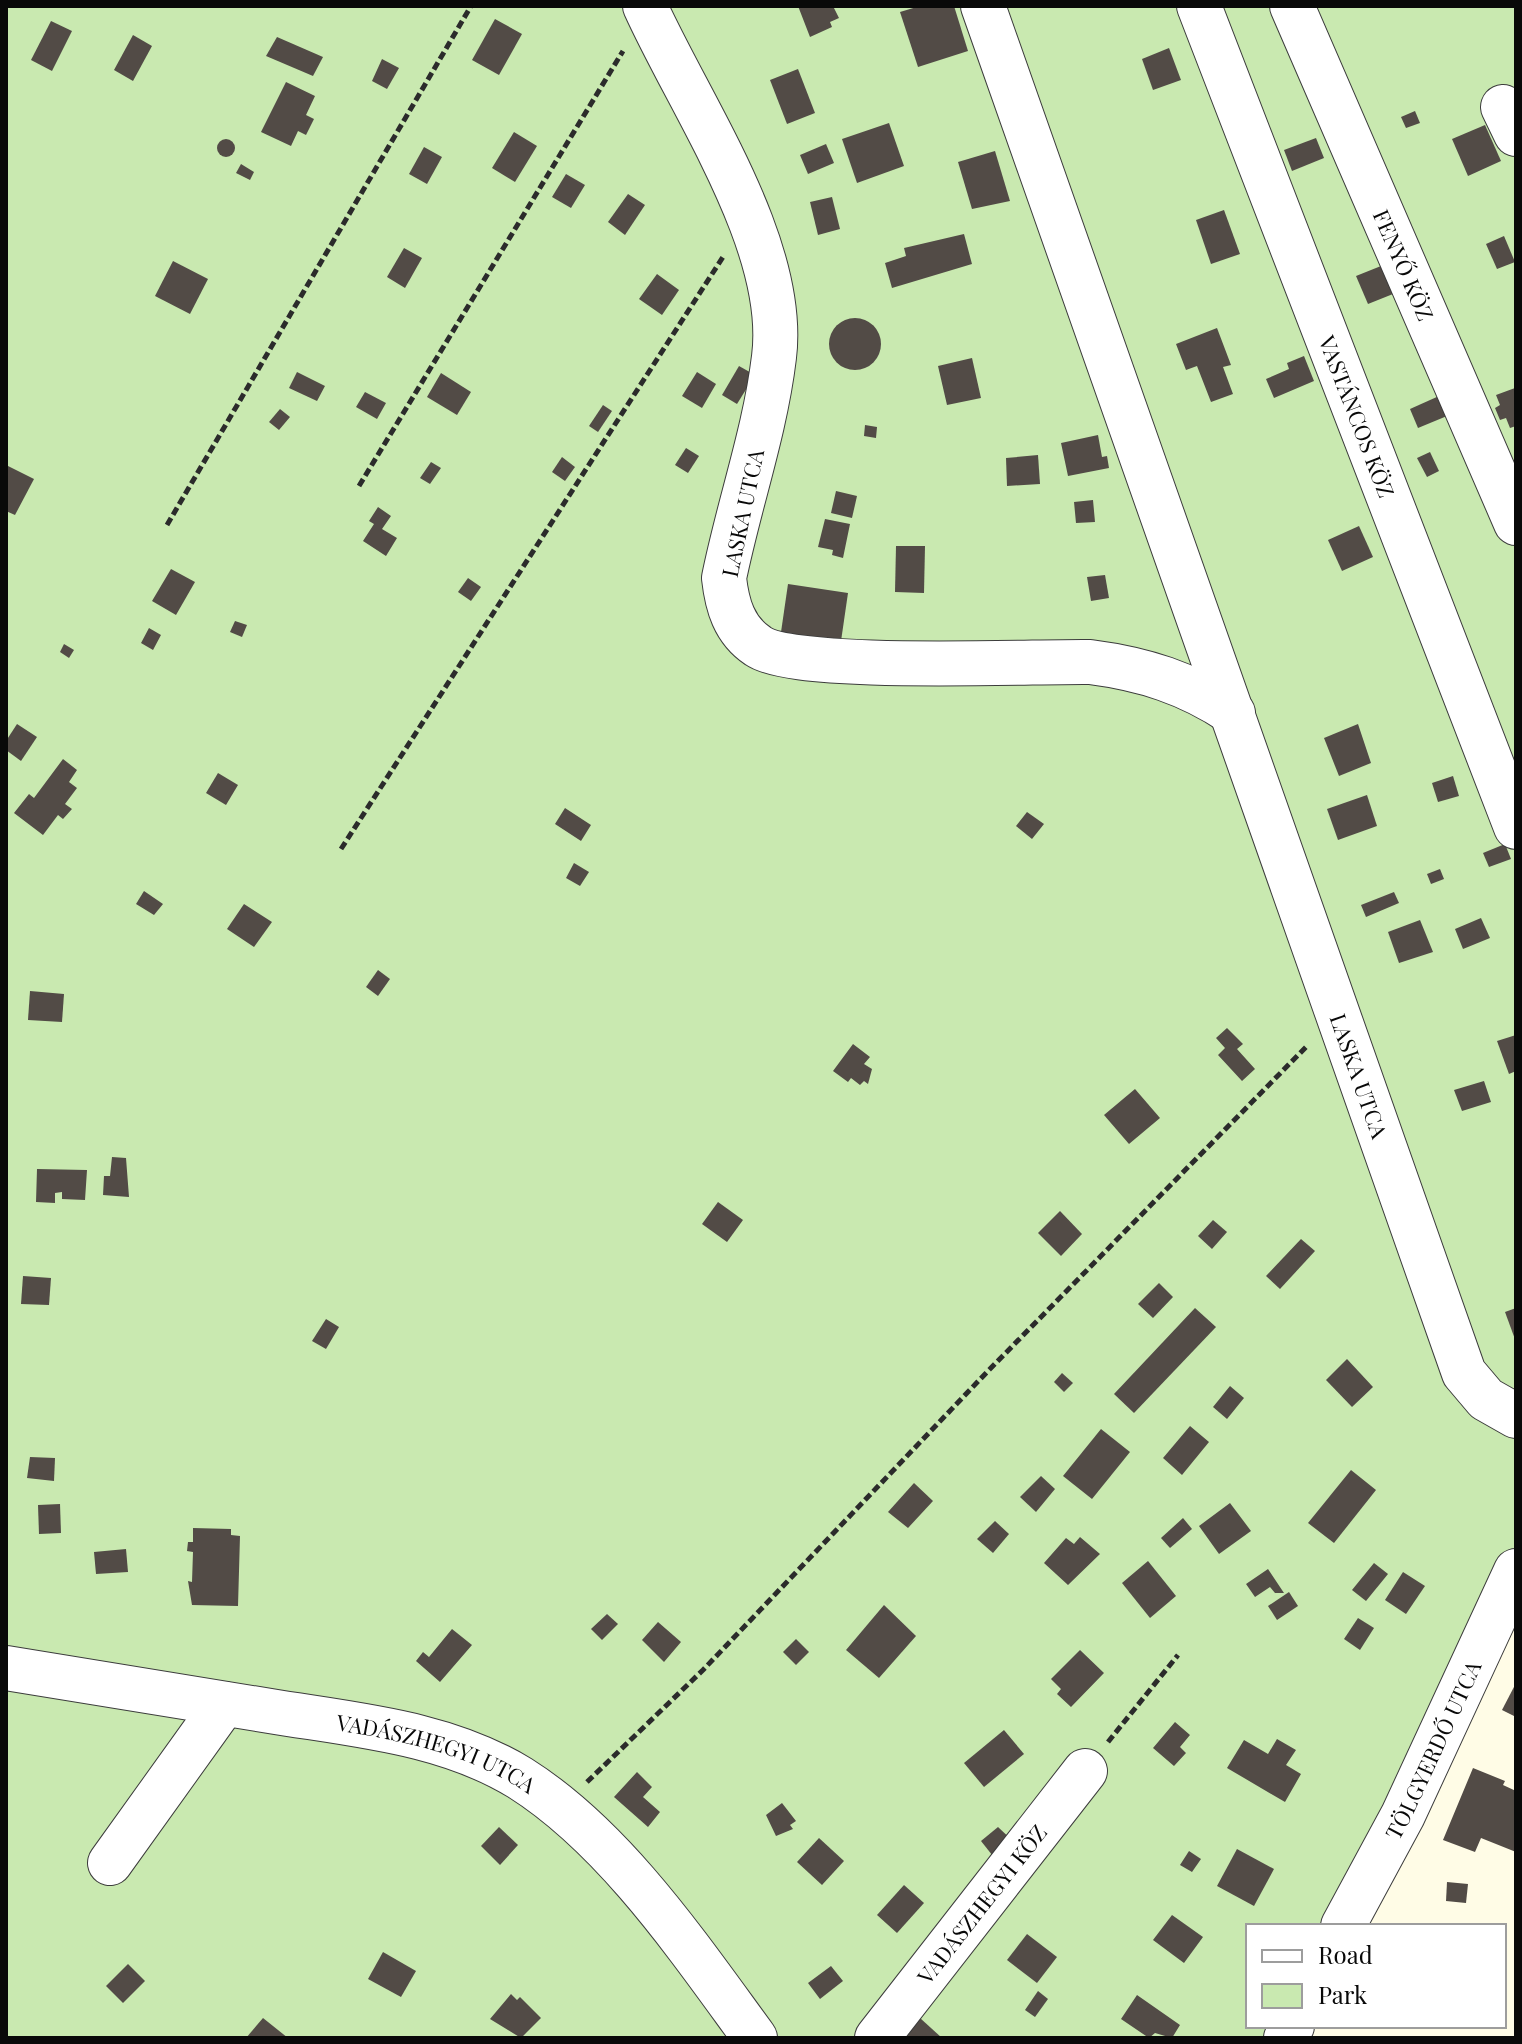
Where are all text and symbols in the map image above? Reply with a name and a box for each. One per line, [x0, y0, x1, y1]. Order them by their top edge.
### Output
street label: FENYŐ KÖZ [1367, 204, 1441, 325]
street label: VASTÁNCOS KÖZ [1312, 330, 1402, 502]
street label: LASKA UTCA [714, 446, 770, 580]
street label: LASKA UTCA [1324, 1009, 1395, 1142]
street label: TÖLGYERDŐ UTCA [1378, 1655, 1488, 1844]
street label: VADÁSZHEGYI UTCA [334, 1706, 542, 1800]
street label: VADÁSZHEGYI KÖZ [909, 1818, 1053, 1991]
legend [1246, 1924, 1506, 2028]
text: Road [1318, 1938, 1373, 1970]
text: Park [1318, 1978, 1368, 2010]

